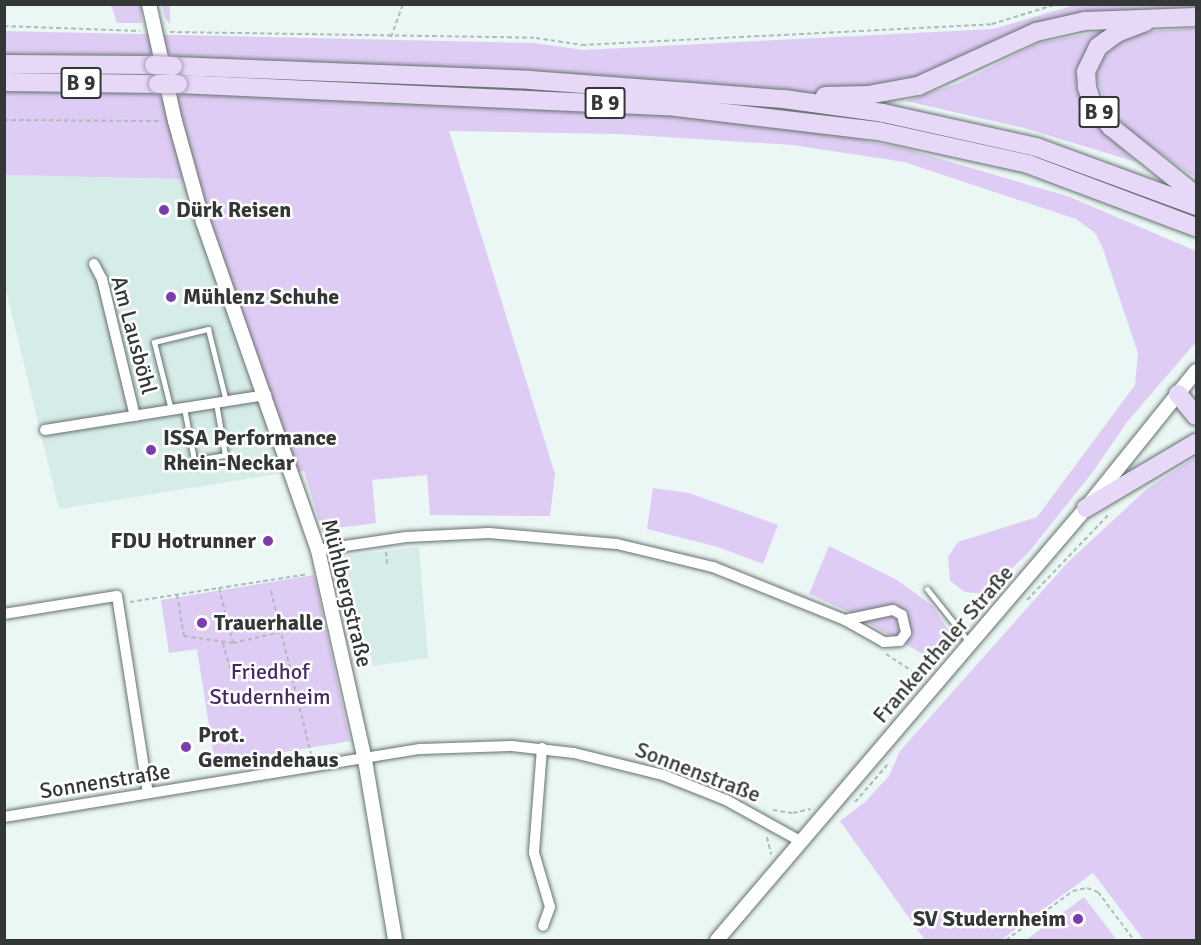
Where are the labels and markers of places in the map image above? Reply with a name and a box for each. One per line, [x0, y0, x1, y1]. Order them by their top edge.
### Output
place label: Dürk Reisen [176, 197, 291, 223]
marker: Dürk Reisen [157, 203, 171, 217]
place label: Mühlenz Schuhe [183, 284, 339, 310]
marker: Mühlenz Schuhe [164, 290, 178, 304]
place label: ISSA Performance Rhein-Neckar [163, 424, 337, 476]
marker: ISSA Performance Rhein-Neckar [144, 443, 158, 457]
place label: FDU Hotrunner [111, 528, 256, 554]
marker: FDU Hotrunner [261, 534, 275, 548]
place label: Trauerhalle [214, 610, 323, 636]
marker: Trauerhalle [195, 616, 209, 630]
place label: Prot. Gemeindehaus [198, 721, 338, 772]
marker: Prot. Gemeindehaus [179, 740, 193, 754]
place label: SV Studernheim [913, 906, 1066, 932]
marker: SV Studernheim [1071, 912, 1085, 926]

